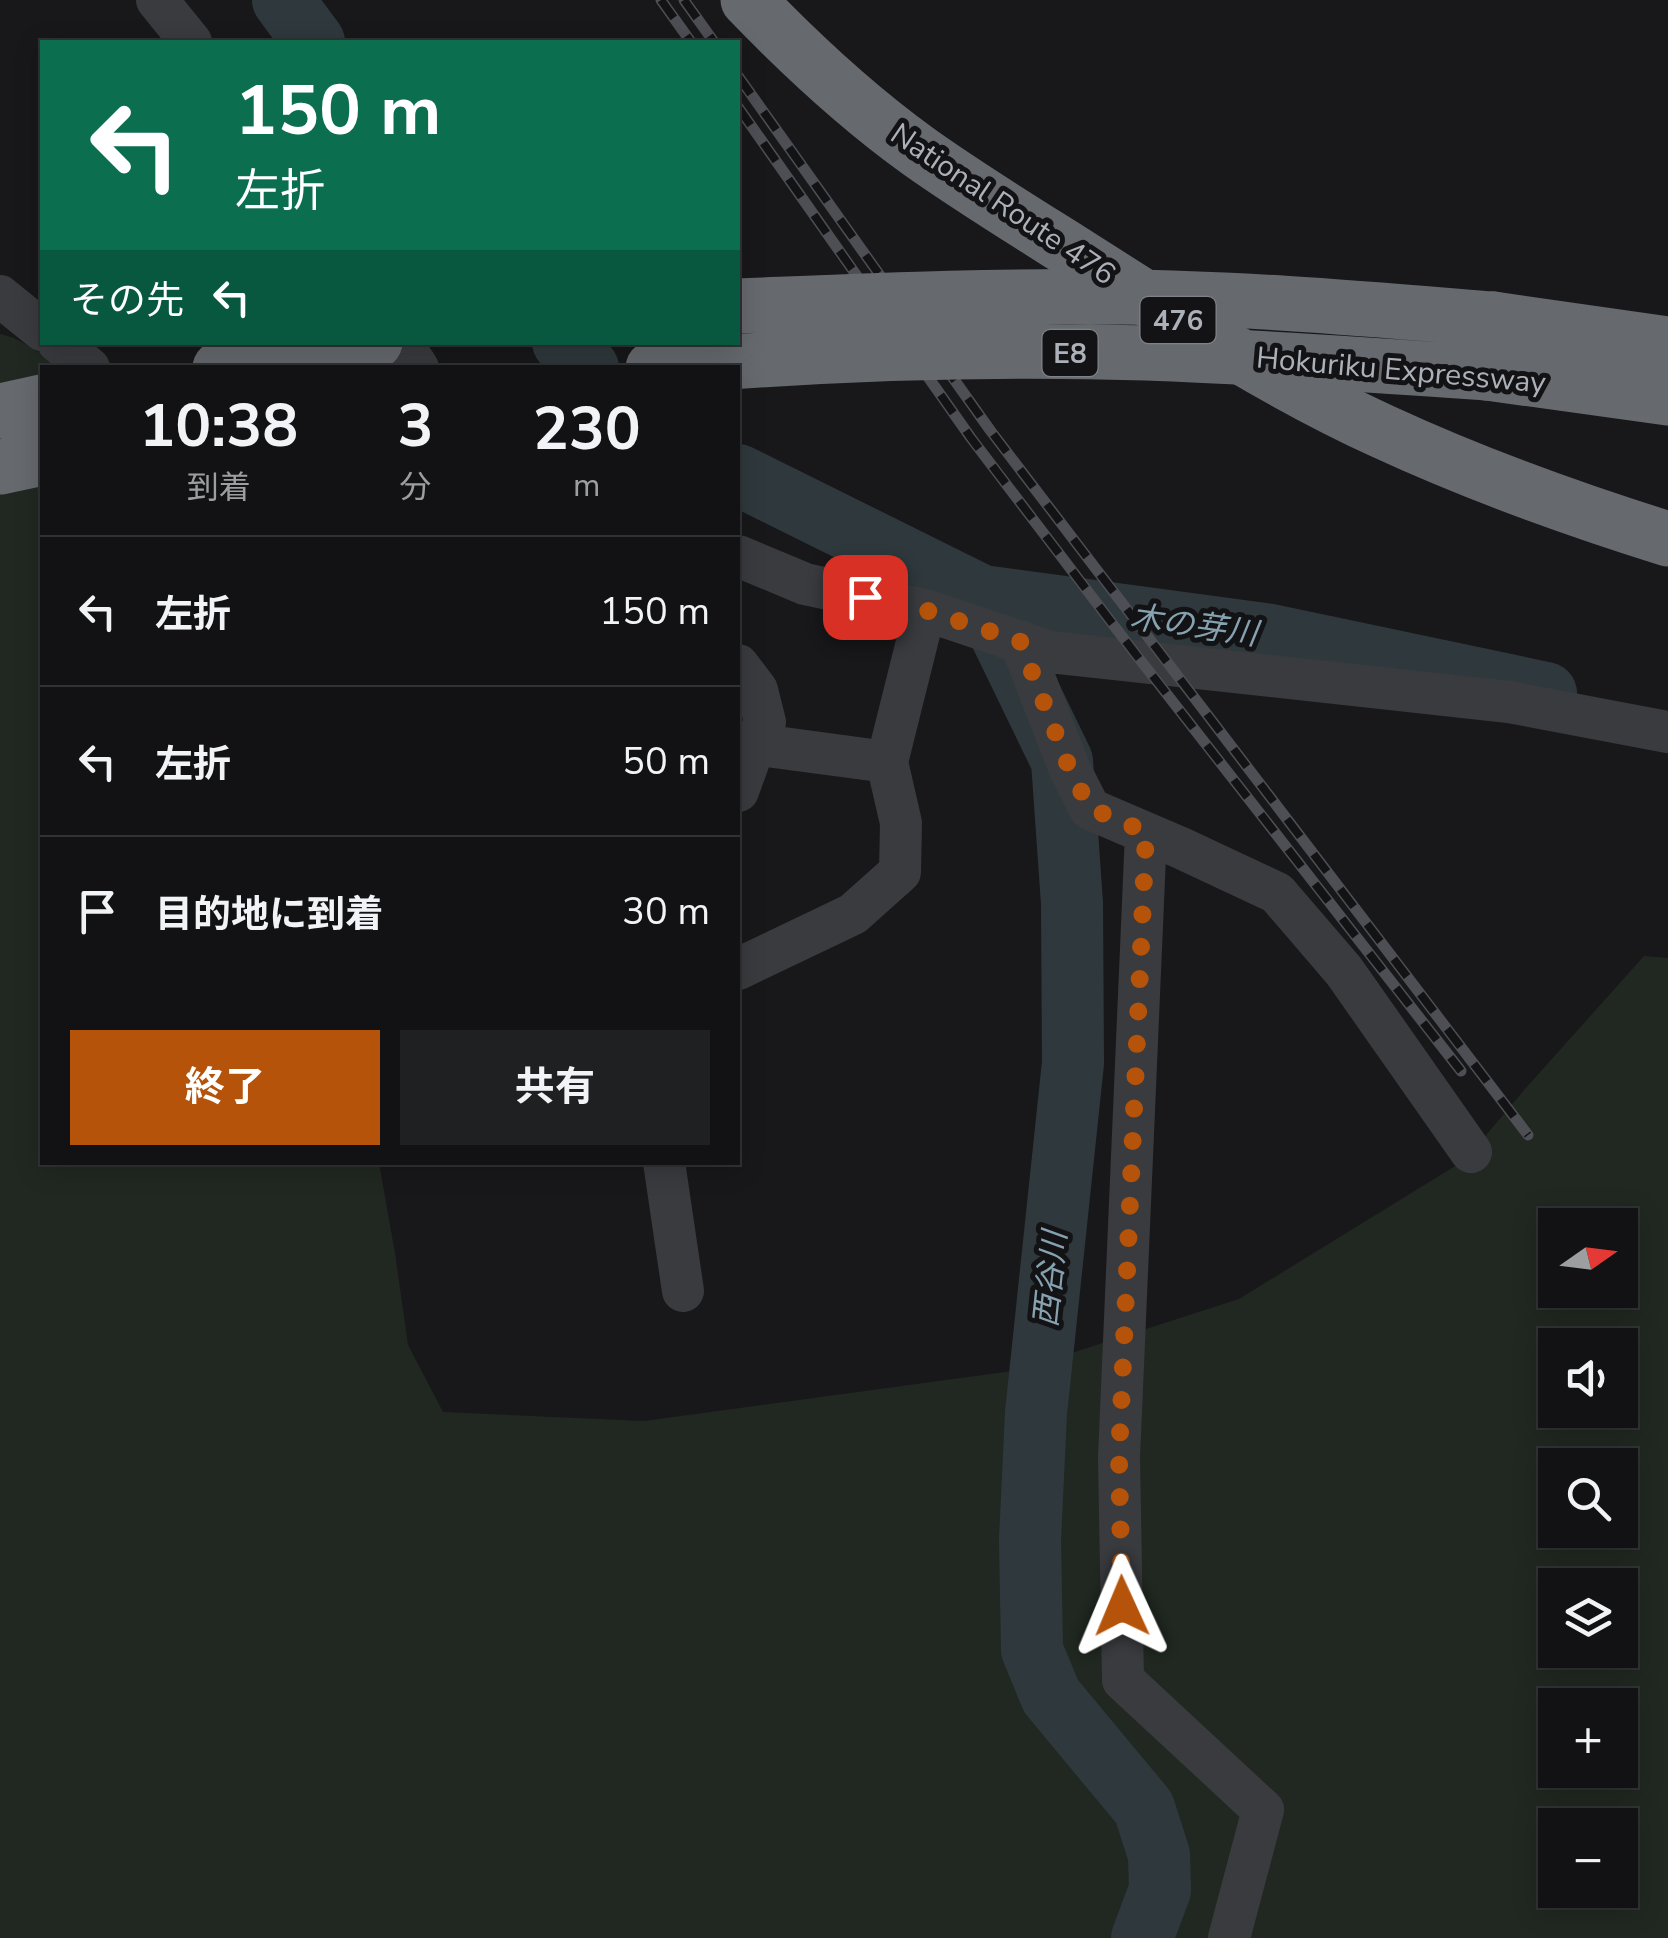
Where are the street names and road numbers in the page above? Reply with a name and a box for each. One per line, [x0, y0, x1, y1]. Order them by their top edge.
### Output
street label: National Route 476 [882, 114, 1123, 295]
road number: 476 [1140, 297, 1216, 343]
road number: E8 [1042, 330, 1098, 376]
street label: Hokuriku Expressway [1254, 337, 1548, 404]

